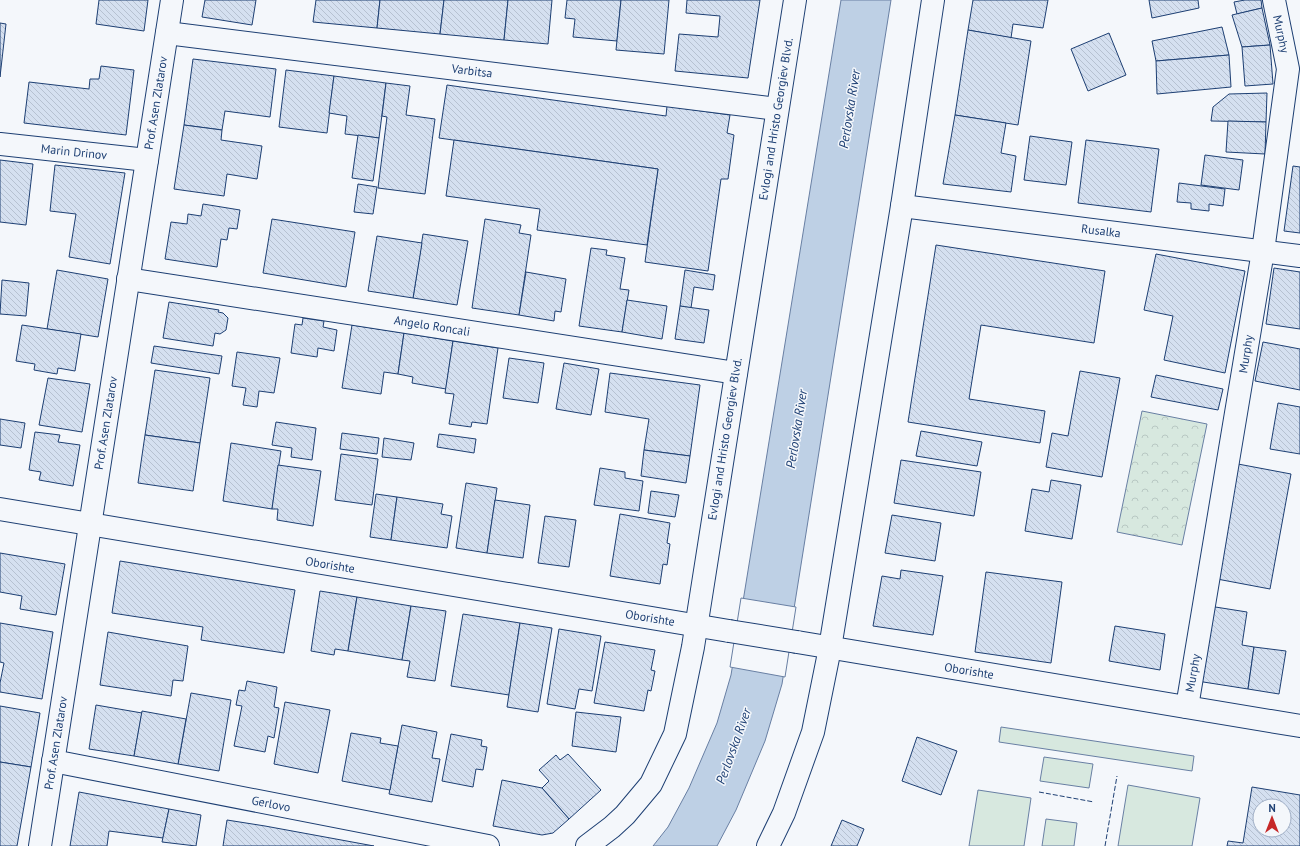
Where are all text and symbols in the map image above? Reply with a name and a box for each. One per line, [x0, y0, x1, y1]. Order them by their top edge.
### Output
street label: Murphy [1270, 13, 1293, 55]
street label: Evlogi and Hristo Georgiev Blvd. [755, 37, 796, 201]
street label: Prof. Asen Zlatarov [141, 55, 170, 151]
street label: Varbitsa [450, 60, 493, 80]
water label: Perlovska River [835, 68, 864, 150]
street label: Marin Drinov [40, 141, 108, 162]
street label: Rusalka [1080, 221, 1122, 240]
street label: Angelo Roncali [393, 312, 471, 339]
street label: Murphy [1235, 333, 1256, 374]
street label: Evlogi and Hristo Georgiev Blvd. [704, 357, 745, 521]
street label: Prof. Asen Zlatarov [91, 375, 120, 471]
water label: Perlovska River [782, 388, 811, 470]
street label: Oborishte [304, 553, 356, 576]
street label: Oborishte [624, 606, 676, 629]
street label: Murphy [1182, 652, 1203, 693]
street label: Oborishte [943, 659, 995, 682]
street label: Prof. Asen Zlatarov [41, 695, 70, 791]
water label: Perlovska River [712, 705, 755, 786]
street label: Gerlovo [250, 792, 292, 815]
north arrow [1252, 798, 1292, 838]
text: N [1268, 801, 1276, 815]

